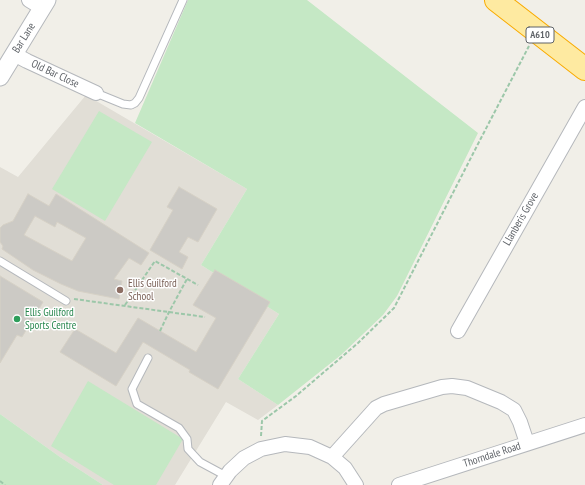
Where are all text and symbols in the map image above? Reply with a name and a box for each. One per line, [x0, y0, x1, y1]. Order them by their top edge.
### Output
street label: Bar Lane [10, 20, 38, 56]
road number: A610 [526, 27, 554, 43]
street label: Old Bar Close [29, 57, 81, 91]
street label: Llanberis Grove [501, 190, 541, 248]
place label: Ellis Guilford School [128, 277, 177, 303]
marker: Ellis Guilford School [115, 285, 125, 295]
place label: Ellis Guilford Sports Centre [25, 306, 76, 332]
marker: Ellis Guilford Sports Centre [12, 314, 22, 324]
street label: Thorndale Road [462, 439, 522, 471]

